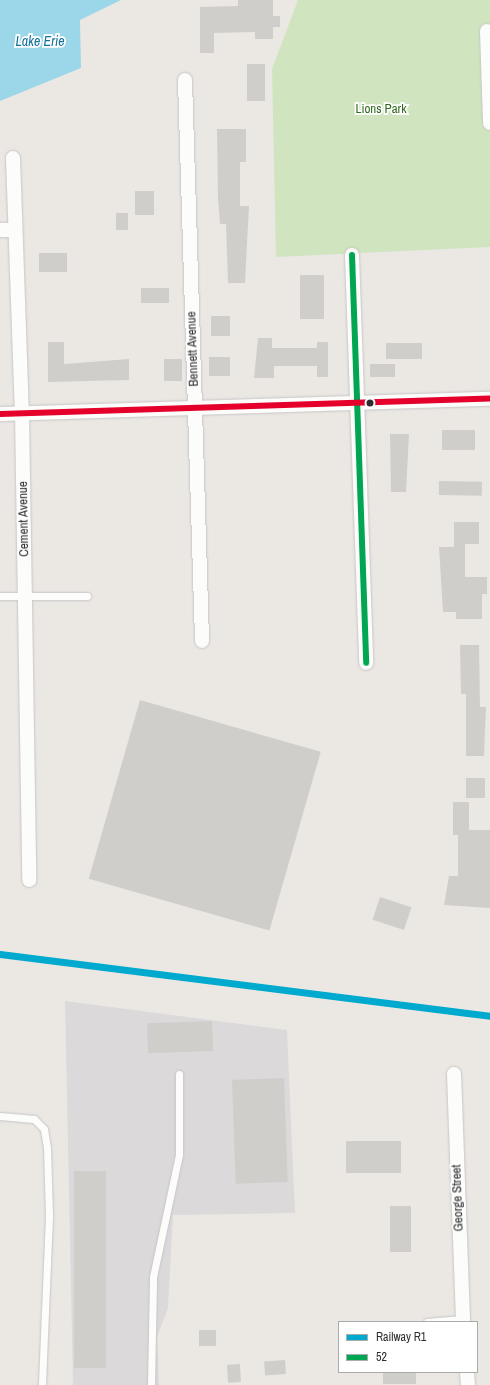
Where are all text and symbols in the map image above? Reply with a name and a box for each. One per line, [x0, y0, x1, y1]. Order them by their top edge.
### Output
water label: Lake Erie [15, 33, 65, 49]
park label: Lions Park [356, 101, 406, 117]
street label: Bennett Avenue [184, 311, 202, 387]
unlabelled marker [365, 398, 375, 408]
street label: Cement Avenue [16, 481, 32, 557]
street label: George Street [449, 1164, 467, 1232]
legend [338, 1321, 478, 1373]
text: Railway R1 [376, 1329, 426, 1345]
text: 52 [376, 1349, 387, 1365]

